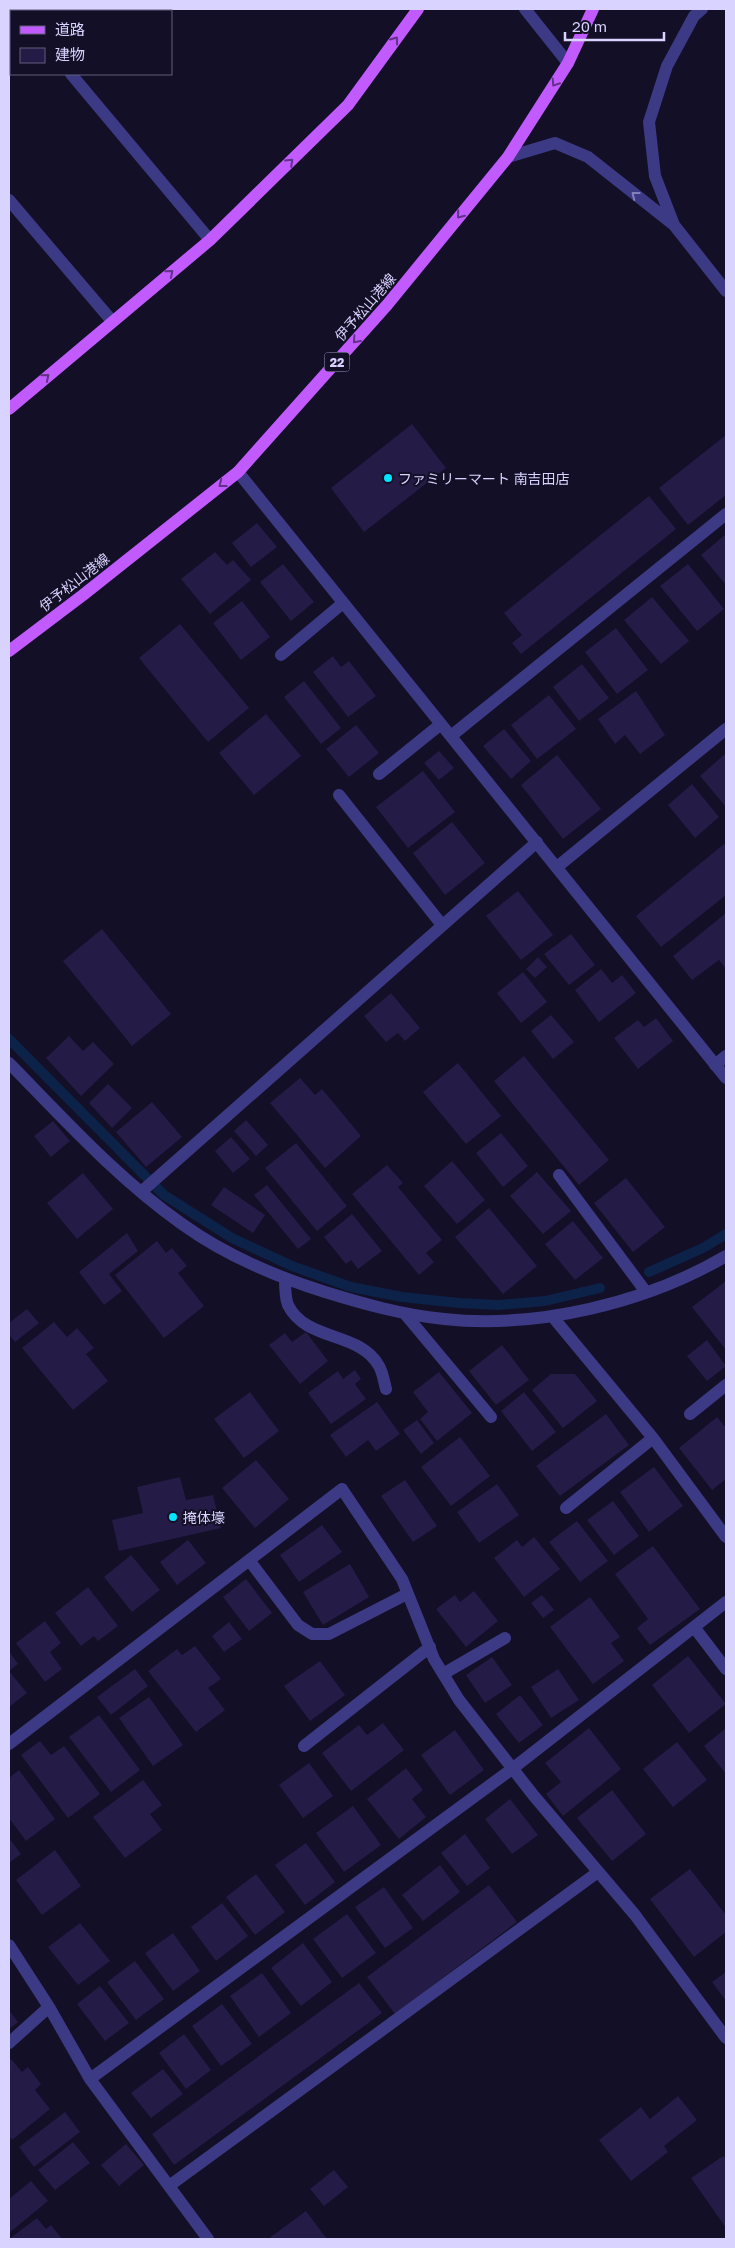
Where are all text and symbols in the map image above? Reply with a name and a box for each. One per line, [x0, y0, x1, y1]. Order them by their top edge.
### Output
legend [10, 10, 172, 75]
scale bar [565, 10, 664, 42]
text: 20 m [572, 17, 607, 35]
text: 道路 [55, 20, 85, 38]
one-way arrow [389, 36, 398, 46]
text: 建物 [55, 45, 85, 63]
one-way arrow [552, 77, 561, 87]
one-way arrow [284, 159, 293, 168]
one-way arrow [632, 192, 641, 200]
one-way arrow [458, 209, 466, 218]
one-way arrow [165, 269, 174, 278]
street label: 伊予松山港線 [331, 270, 399, 344]
one-way arrow [353, 334, 362, 343]
road number: 22 [324, 352, 350, 372]
one-way arrow [40, 374, 49, 383]
place label: ファミリーマート 南吉田店 [398, 470, 570, 487]
marker: ファミリーマート 南吉田店 [382, 472, 394, 484]
one-way arrow [219, 479, 228, 488]
street label: 伊予松山港線 [36, 549, 112, 615]
place label: 掩体壕 [183, 1509, 225, 1526]
marker: 掩体壕 [167, 1511, 179, 1523]

